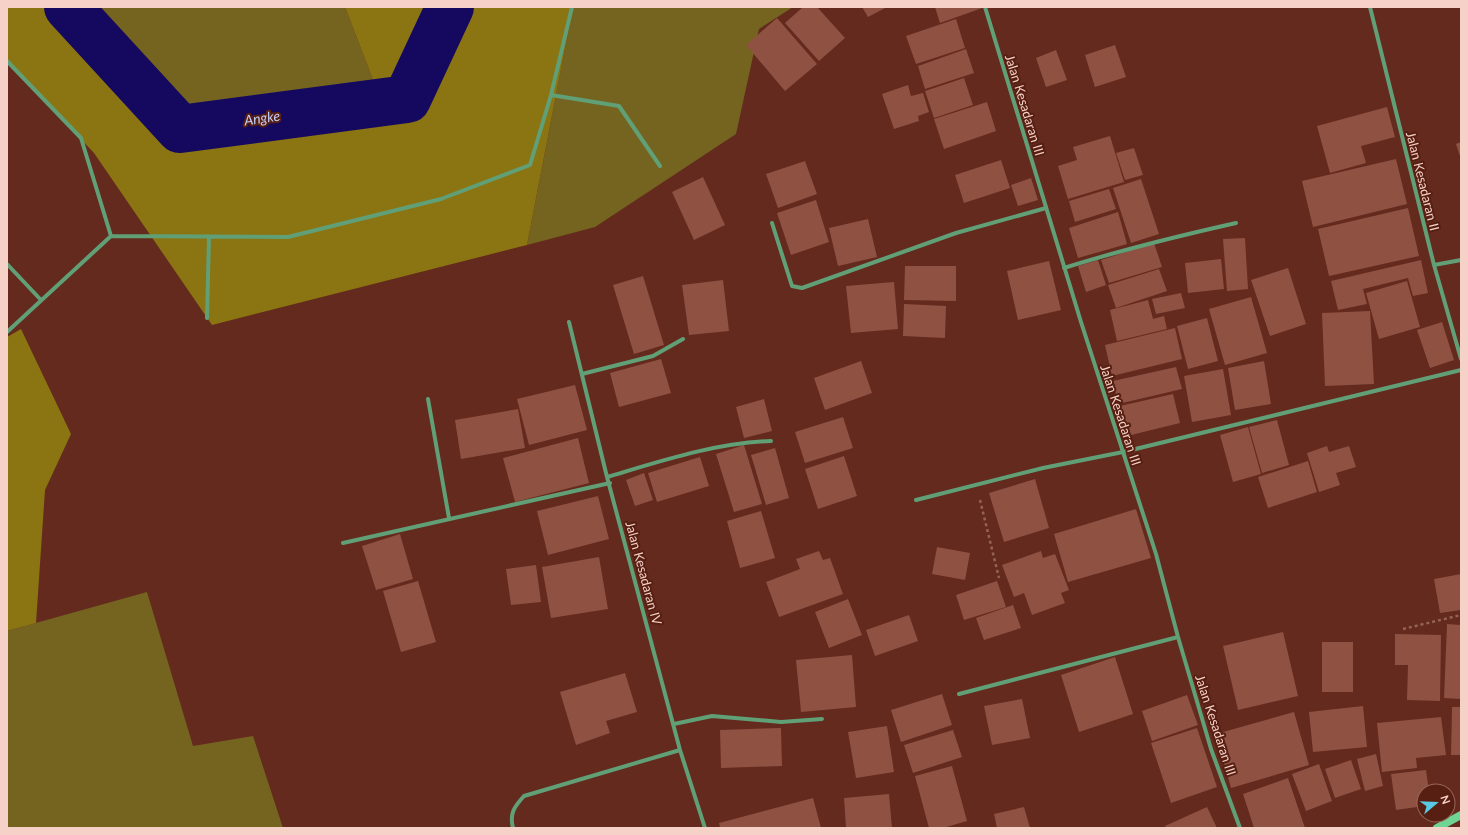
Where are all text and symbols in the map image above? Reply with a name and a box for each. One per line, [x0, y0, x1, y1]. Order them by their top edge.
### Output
street label: Jalan Kesadaran III [1002, 52, 1048, 158]
water label: Angke [242, 107, 281, 129]
street label: Jalan Kesadaran II [1403, 130, 1443, 232]
street label: Jalan Kesadaran III [1097, 362, 1145, 468]
street label: Jalan Kesadaran IV [622, 519, 666, 627]
street label: Jalan Kesadaran III [1192, 672, 1240, 778]
north arrow [1416, 783, 1456, 823]
text: N [1438, 793, 1453, 806]

